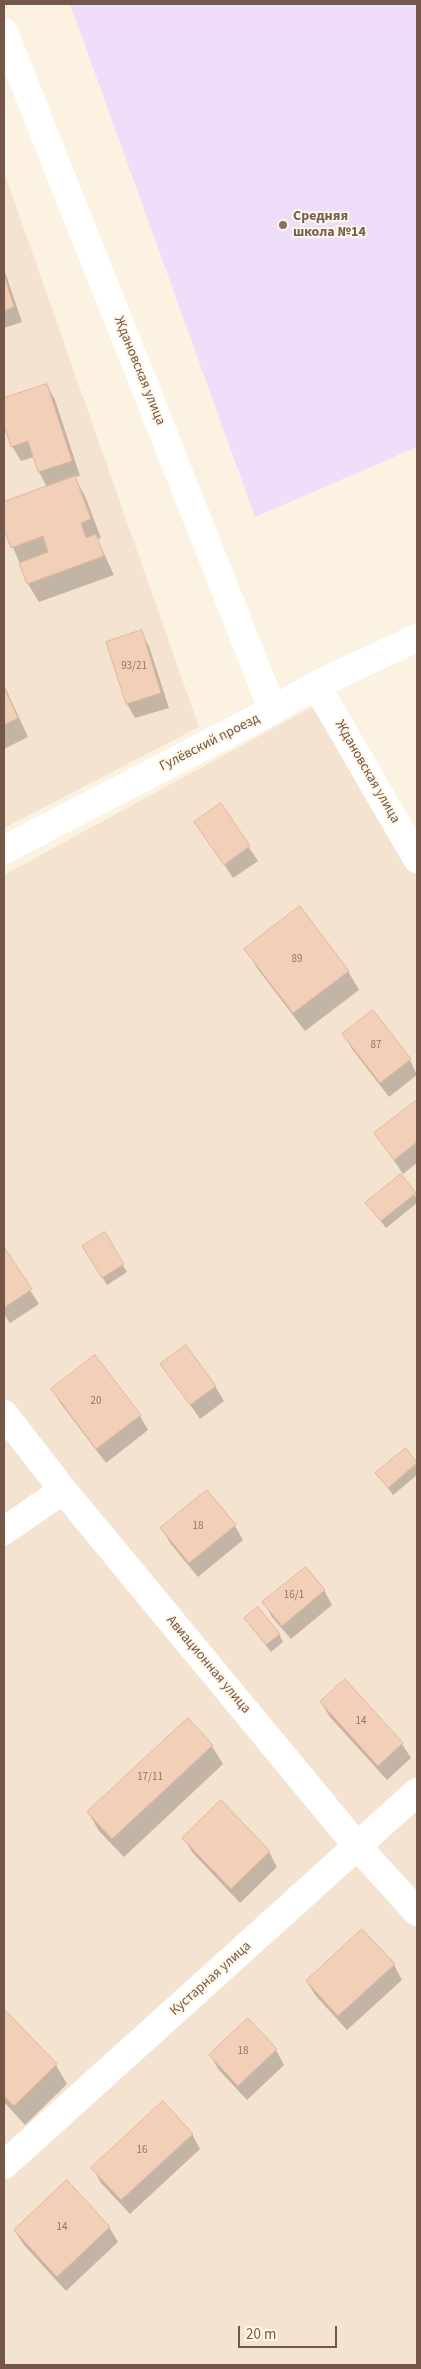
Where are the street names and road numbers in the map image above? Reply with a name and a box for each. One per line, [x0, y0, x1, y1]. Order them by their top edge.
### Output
street label: Ждановская улица [109, 314, 169, 428]
street label: Гулёвский проезд [157, 711, 263, 775]
street label: Ждановская улица [331, 718, 403, 826]
street label: Авиационная улица [162, 1613, 254, 1717]
street label: Кустарная улица [167, 1938, 255, 2020]

